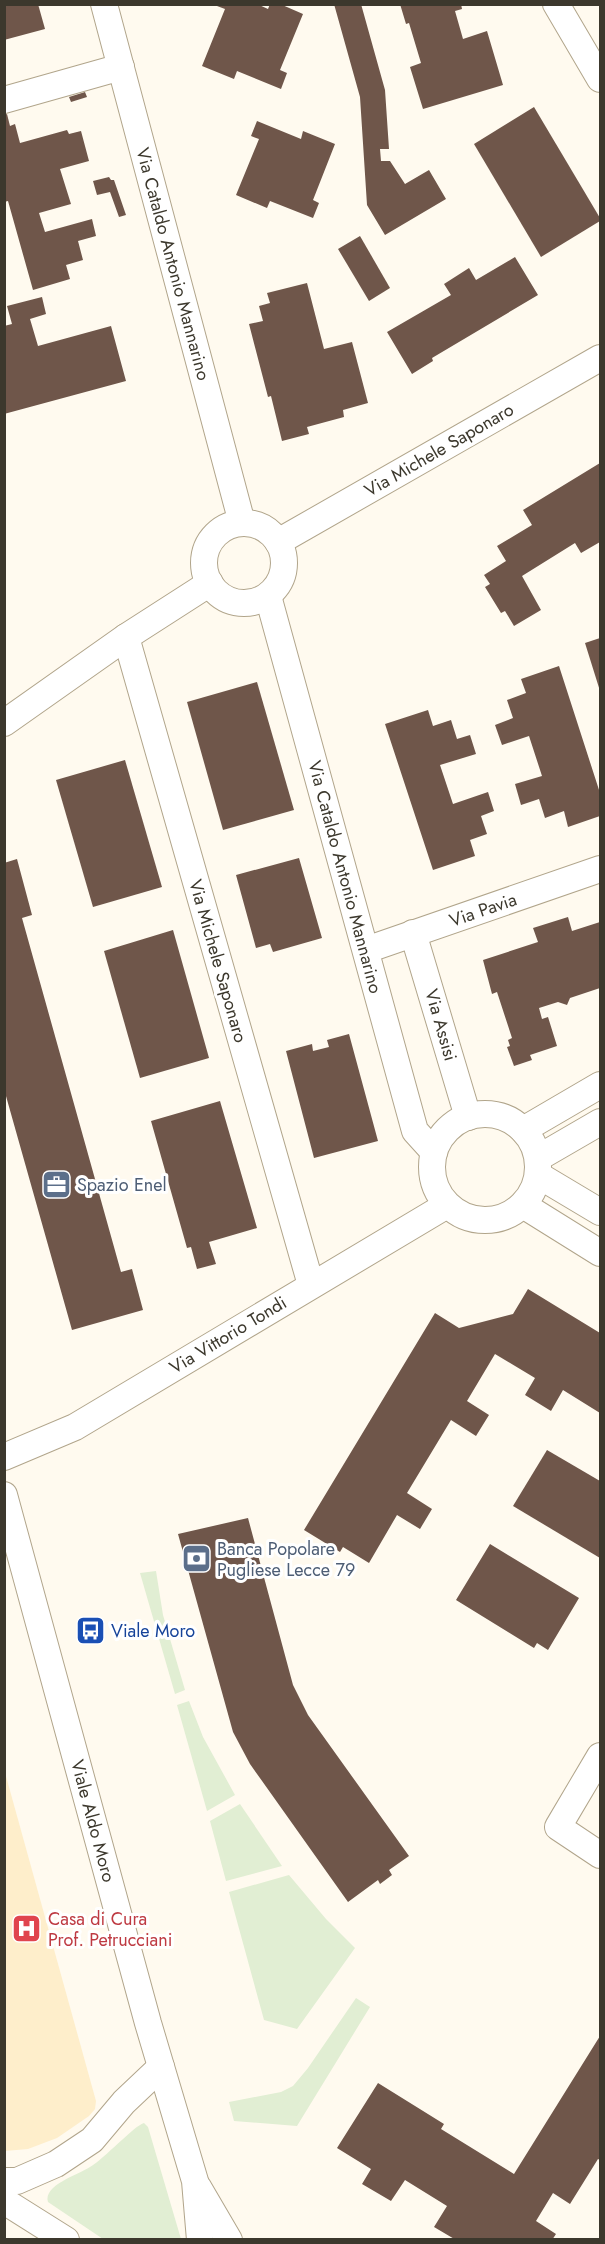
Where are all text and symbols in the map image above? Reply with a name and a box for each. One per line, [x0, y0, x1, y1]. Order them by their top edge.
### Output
street label: Via Cataldo Antonio Mannarino [129, 145, 217, 383]
street label: Via Michele Saponaro [360, 397, 519, 503]
street label: Via Cataldo Antonio Mannarino [301, 758, 389, 996]
street label: Via Michele Saponaro [182, 876, 254, 1046]
street label: Via Pavia [446, 886, 520, 934]
street label: Via Assisi [418, 986, 464, 1064]
office icon: Spazio Enel [40, 1169, 72, 1201]
place label: Spazio Enel [77, 1172, 167, 1198]
street label: Via Vittorio Tondi [165, 1290, 291, 1380]
place label: Banca Popolare Pugliese Lecce 79 [217, 1536, 355, 1583]
bank icon: Banca Popolare Pugliese Lecce 79 [180, 1543, 212, 1575]
bus stop icon: Viale Moro [74, 1615, 106, 1647]
place label: Viale Moro [111, 1618, 195, 1644]
street label: Viale Aldo Moro [64, 1757, 122, 1885]
place label: Casa di Cura Prof. Petrucciani [48, 1906, 172, 1953]
hospital icon: Casa di Cura Prof. Petrucciani [11, 1913, 43, 1945]

